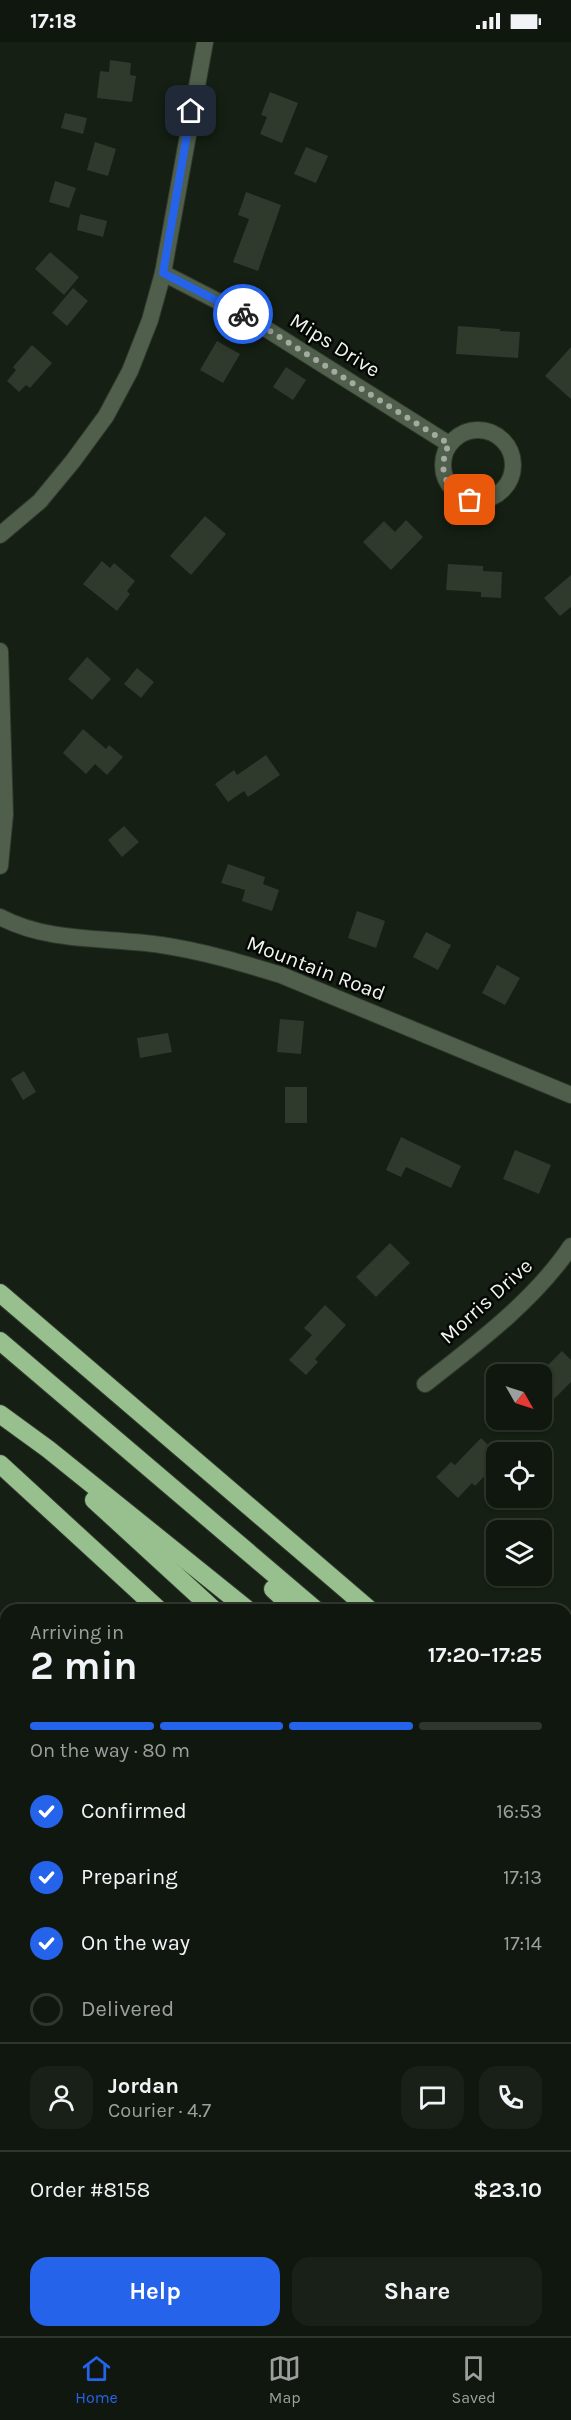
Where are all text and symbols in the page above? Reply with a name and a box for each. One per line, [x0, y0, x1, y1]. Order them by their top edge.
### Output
text: 17:18 [30, 8, 77, 34]
pin [165, 85, 216, 136]
icon: home [174, 94, 207, 127]
courier [213, 284, 273, 344]
icon: bike [227, 298, 260, 331]
street label: Mips Drive [286, 308, 384, 382]
pin [444, 474, 495, 525]
icon: bag [453, 483, 486, 516]
street label: Mountain Road [243, 931, 389, 1005]
street label: Morris Drive [435, 1253, 537, 1349]
north arrow [486, 1364, 552, 1430]
map controls [486, 1364, 552, 1586]
button: locate [486, 1442, 552, 1508]
button: layers [486, 1520, 552, 1586]
text: Arriving in [30, 1621, 124, 1644]
text: 17:20–17:25 [428, 1642, 542, 1668]
text: 2 min [30, 1643, 138, 1689]
text: On the way · 80 m [30, 1739, 190, 1762]
icon: check [30, 1795, 63, 1828]
text: Confirmed [81, 1798, 187, 1824]
text: 16:53 [496, 1800, 542, 1823]
icon: check [30, 1861, 63, 1894]
text: Preparing [81, 1864, 178, 1890]
text: 17:13 [503, 1866, 542, 1889]
icon: check [30, 1927, 63, 1960]
text: On the way [81, 1930, 190, 1956]
text: 17:14 [504, 1932, 542, 1955]
text: Delivered [81, 1996, 174, 2022]
button: person [30, 2066, 93, 2129]
button: chat [401, 2066, 464, 2129]
button: phone [479, 2066, 542, 2129]
text: Jordan [108, 2073, 179, 2099]
text: Courier · 4.7 [108, 2099, 211, 2122]
text: Order #8158 [30, 2177, 150, 2203]
text: $23.10 [473, 2177, 542, 2203]
button: Help [30, 2257, 280, 2326]
button: Share [292, 2257, 542, 2326]
tab: Home [75, 2352, 118, 2407]
tab: Map [268, 2352, 301, 2407]
tab: Saved [452, 2352, 496, 2407]

